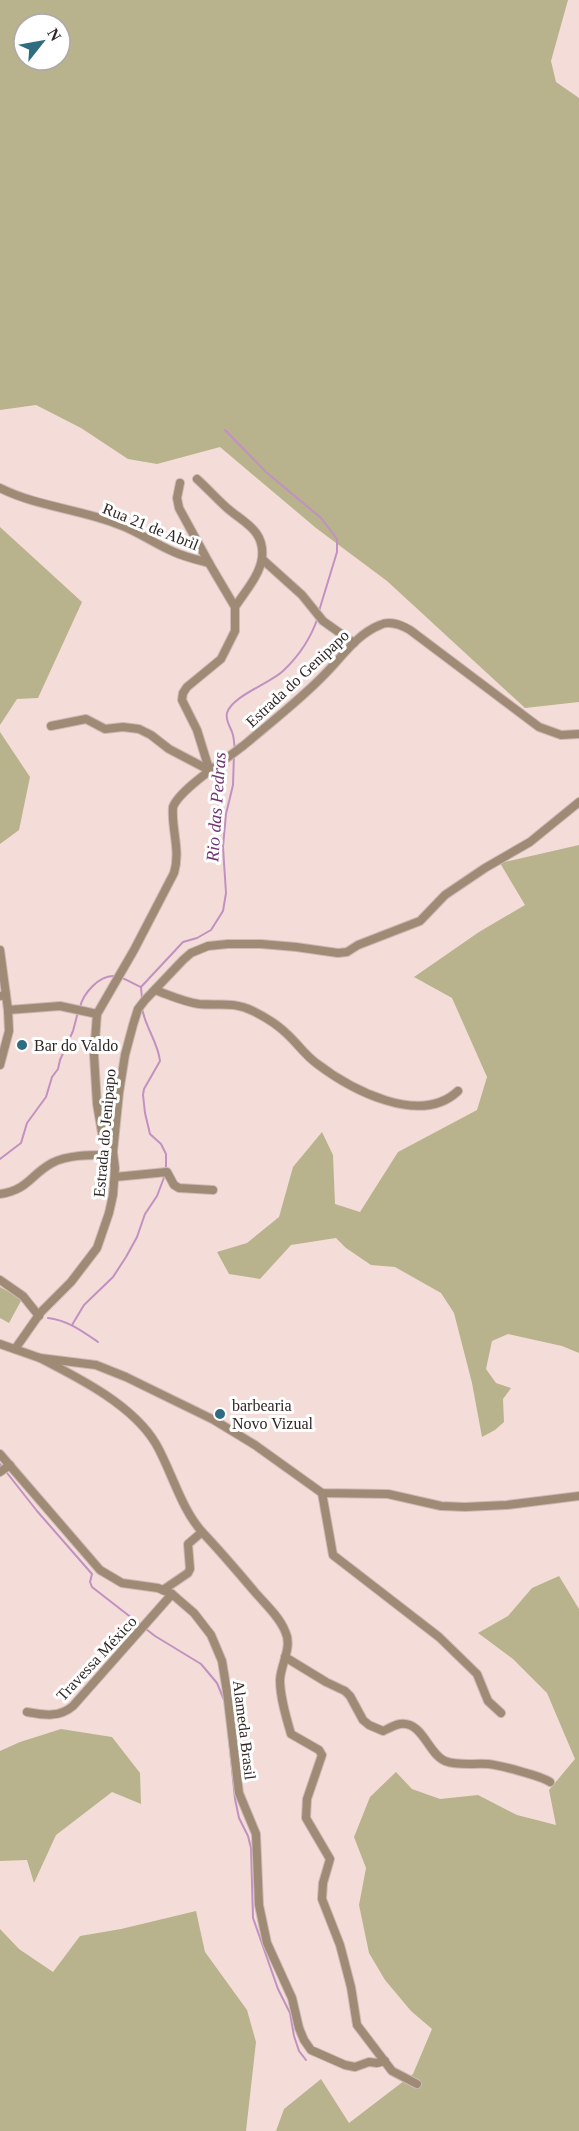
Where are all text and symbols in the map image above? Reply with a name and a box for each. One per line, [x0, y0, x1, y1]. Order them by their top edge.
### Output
north arrow [12, 12, 72, 72]
text: N [44, 25, 65, 44]
street label: Rua 21 de Abril [100, 500, 202, 554]
street label: Estrada do Genipapo [242, 626, 353, 731]
water label: Rio das Pedras [202, 751, 230, 864]
place label: Bar do Valdo [34, 1037, 118, 1054]
marker: Bar do Valdo [15, 1038, 29, 1052]
street label: Estrada do Jenipapo [90, 1068, 120, 1198]
place label: barbearia Novo Vizual [232, 1397, 314, 1432]
marker: barbearia Novo Vizual [213, 1407, 227, 1421]
street label: Travessa México [53, 1613, 140, 1704]
street label: Alameda Brasil [230, 1679, 259, 1781]

